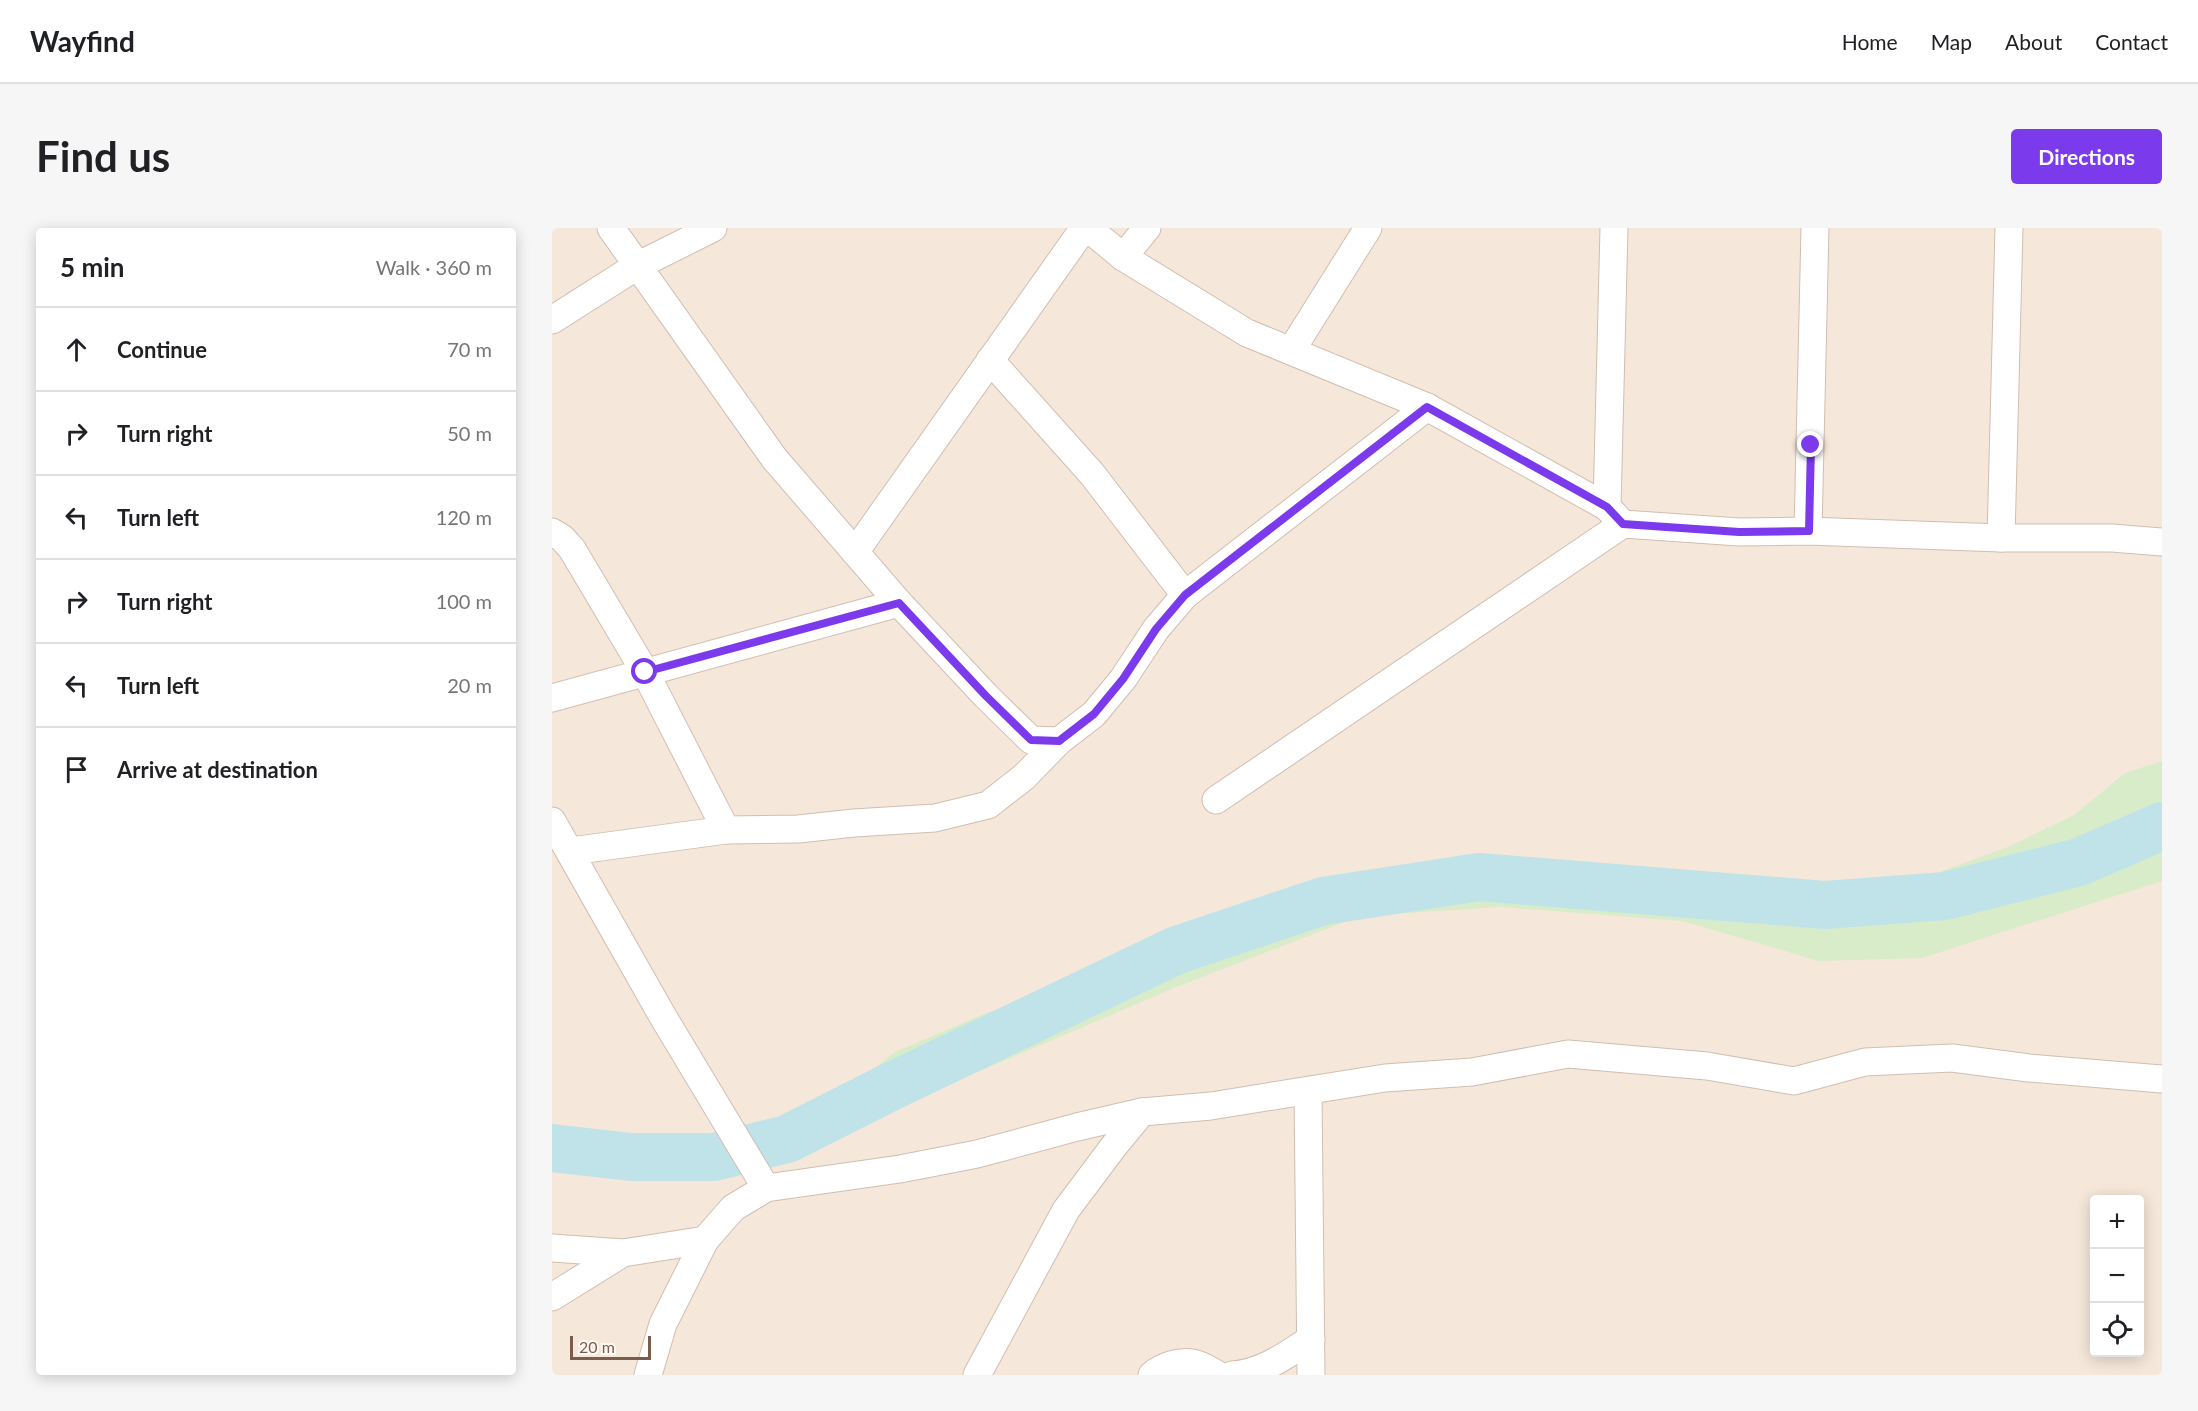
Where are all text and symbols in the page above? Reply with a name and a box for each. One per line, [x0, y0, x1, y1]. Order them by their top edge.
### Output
text: Wayfind [30, 24, 135, 58]
text: Home [1842, 29, 1898, 54]
text: Map [1931, 29, 1972, 54]
text: About [2005, 29, 2062, 54]
text: Contact [2095, 29, 2168, 54]
button: Directions [2011, 129, 2162, 184]
text: Find us [36, 131, 170, 181]
text: 5 min [60, 251, 124, 283]
text: Walk · 360 m [376, 255, 492, 279]
icon: ahead [60, 333, 93, 366]
text: Continue [117, 336, 207, 363]
text: 70 m [447, 337, 492, 361]
icon: right [60, 417, 93, 450]
text: Turn right [117, 420, 212, 447]
text: 50 m [447, 421, 492, 445]
route end [1797, 431, 1823, 457]
icon: left [60, 501, 93, 534]
text: Turn left [117, 504, 199, 531]
text: 120 m [436, 505, 492, 529]
icon: right [60, 585, 93, 618]
text: Turn right [117, 588, 212, 615]
text: 100 m [436, 589, 492, 613]
route start [631, 658, 657, 684]
icon: left [60, 669, 93, 702]
text: Turn left [117, 672, 199, 699]
text: 20 m [447, 673, 492, 697]
icon: arrive [60, 753, 93, 786]
text: Arrive at destination [117, 756, 318, 783]
map controls [2090, 1195, 2144, 1357]
button: + [2090, 1195, 2144, 1249]
button: − [2090, 1249, 2144, 1303]
button: locate [2090, 1303, 2144, 1357]
scale bar [570, 1333, 651, 1360]
text: 20 m [579, 1337, 615, 1356]

